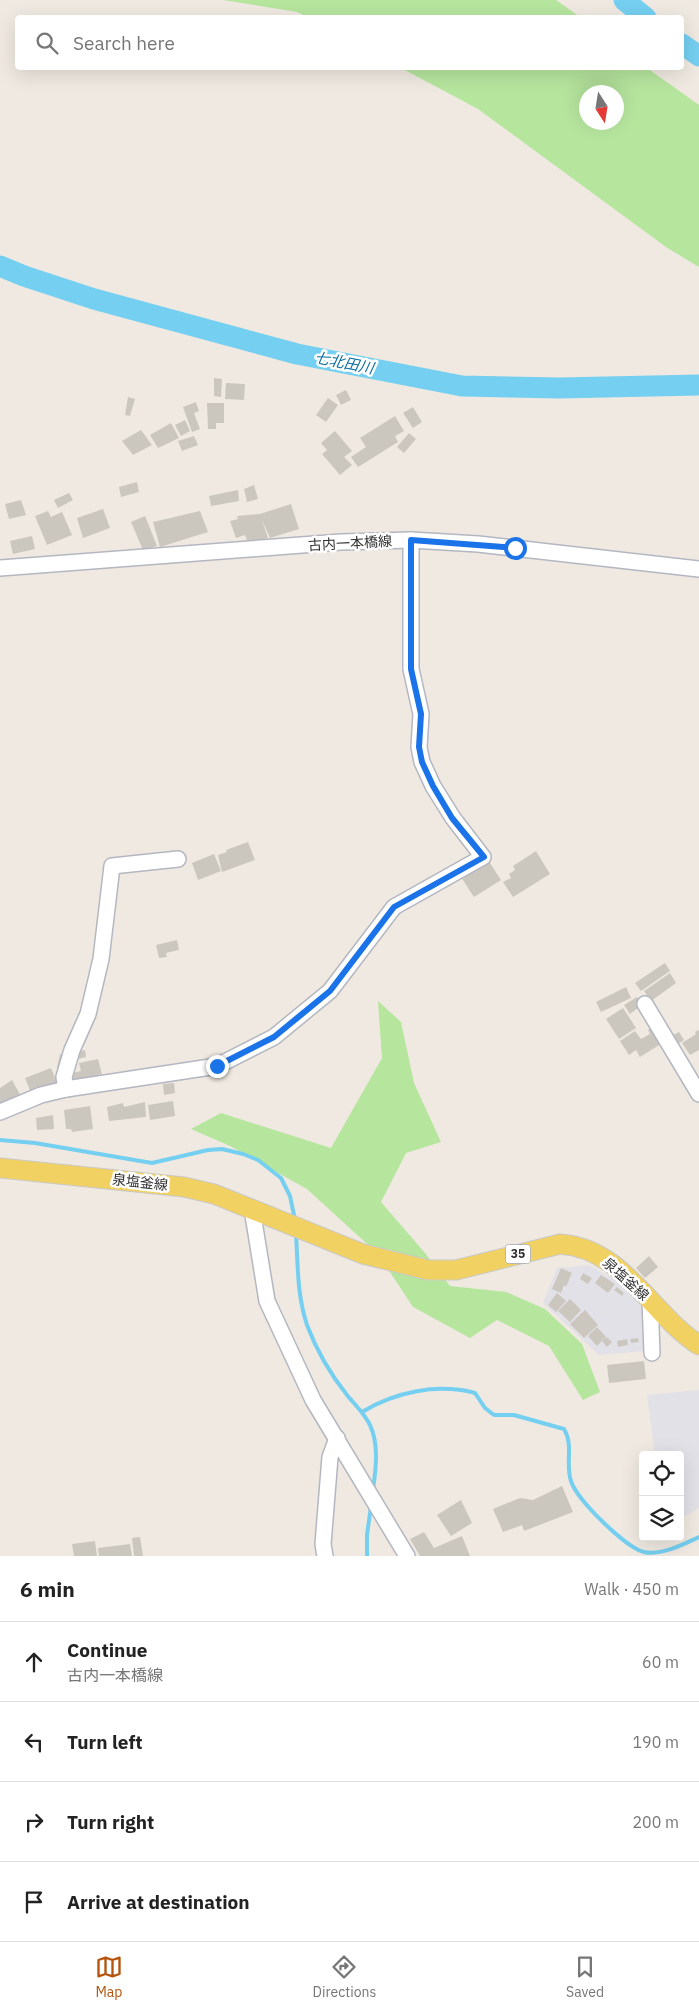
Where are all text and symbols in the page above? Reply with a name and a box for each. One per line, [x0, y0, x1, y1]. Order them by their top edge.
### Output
search box [15, 15, 684, 70]
icon: search [33, 29, 61, 57]
text: Search here [73, 31, 175, 55]
north arrow [579, 85, 624, 130]
water label: 七北田川 [313, 347, 377, 378]
street label: 古内一本橋線 [308, 532, 392, 554]
route start [504, 537, 527, 560]
route end [206, 1055, 229, 1078]
street label: 泉塩釜線 [111, 1170, 169, 1194]
road number: 35 [506, 1244, 530, 1264]
street label: 泉塩釜線 [599, 1254, 653, 1304]
map controls [639, 1451, 684, 1541]
button: locate [639, 1451, 684, 1496]
button: layers [639, 1496, 684, 1541]
text: 6 min [20, 1575, 75, 1603]
text: Walk · 450 m [584, 1579, 679, 1599]
text: Continue [67, 1638, 147, 1662]
icon: ahead [20, 1648, 48, 1676]
text: 60 m [642, 1652, 679, 1672]
text: 古内一本橋線 [67, 1665, 163, 1685]
icon: left [20, 1728, 48, 1756]
text: Turn left [67, 1730, 143, 1754]
text: 190 m [632, 1732, 679, 1752]
icon: right [20, 1808, 48, 1836]
text: Turn right [67, 1810, 154, 1834]
text: 200 m [632, 1812, 679, 1832]
icon: arrive [20, 1888, 48, 1916]
text: Arrive at destination [67, 1890, 250, 1914]
tab: Map [95, 1953, 123, 2001]
tab: Directions [313, 1953, 376, 2001]
tab: Saved [566, 1953, 604, 2001]

